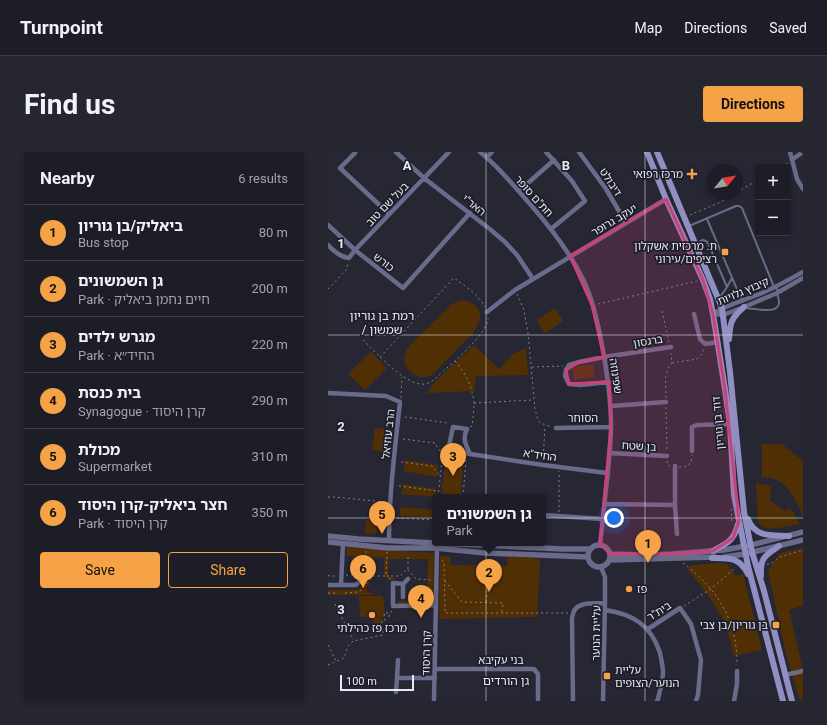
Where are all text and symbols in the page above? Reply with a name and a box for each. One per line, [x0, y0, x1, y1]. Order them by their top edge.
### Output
text: Turnpoint [20, 16, 103, 39]
text: Map [635, 20, 662, 36]
text: Directions [684, 20, 747, 36]
text: Saved [769, 20, 807, 36]
button: Directions [703, 86, 803, 122]
text: Find us [24, 88, 115, 121]
text: A [403, 158, 412, 173]
text: B [562, 158, 570, 173]
north arrow [707, 164, 743, 200]
map controls [755, 164, 791, 236]
button: + [755, 164, 791, 200]
street label: דיבולט [597, 166, 624, 199]
text: Nearby [40, 168, 95, 188]
place label: מרכז רפואי [633, 168, 683, 181]
marker: מרכז רפואי [686, 168, 698, 180]
text: 6 results [238, 171, 288, 186]
street label: חת"ם סופר [512, 173, 556, 220]
street label: בעל שם טוב [363, 180, 411, 229]
street label: האר"י [459, 192, 488, 219]
button: − [755, 200, 791, 236]
street label: יעקב גרופר [589, 202, 639, 239]
text: ביאליק/בן גוריון [78, 217, 183, 235]
text: 1 [49, 225, 57, 240]
text: 80 m [259, 225, 288, 240]
text: Bus stop [78, 235, 129, 250]
text: 1 [337, 236, 345, 251]
place label: ת. מרכזית אשקלון רציפים/עירוני [634, 240, 717, 266]
marker: ת. מרכזית אשקלון רציפים/עירוני [720, 247, 730, 257]
street label: כורש [371, 250, 397, 275]
text: גן השמשונים [78, 272, 163, 290]
street label: קיבוץ גלויות [715, 275, 771, 308]
text: 2 [49, 281, 57, 296]
text: 200 m [251, 281, 288, 296]
text: Park · חיים נחמן ביאליק [78, 292, 210, 307]
district label: רמת בן גוריון / שמשון [350, 309, 414, 337]
text: מגרש ילדים [78, 328, 155, 346]
street label: ברגסון [632, 333, 664, 350]
text: 3 [49, 337, 57, 352]
text: 220 m [251, 337, 288, 352]
text: Park · החיד״א [78, 348, 155, 363]
street label: שפינוזה [607, 357, 624, 395]
text: בית כנסת [78, 384, 141, 402]
text: 4 [49, 393, 57, 408]
text: 290 m [251, 393, 288, 408]
street label: דוד בן גוריון [710, 396, 727, 450]
text: Synagogue · קרן היסוד [78, 404, 206, 419]
street label: הרב עוזיאל [379, 408, 398, 460]
street label: הסוחר [568, 412, 598, 425]
text: 2 [337, 419, 345, 434]
street label: בן שטח [621, 439, 657, 454]
text: מכולת [78, 441, 120, 459]
pin: 3 [440, 443, 466, 476]
street label: החיד"א [522, 447, 558, 464]
text: 5 [49, 449, 57, 464]
text: 310 m [251, 449, 288, 464]
text: Supermarket [78, 459, 152, 474]
popup [432, 494, 546, 546]
text: חצר ביאליק-קרן היסוד [78, 496, 228, 514]
pin: 5 [369, 501, 395, 534]
text: 6 [49, 505, 57, 520]
text: 350 m [251, 505, 288, 520]
text: גן השמשונים [446, 505, 532, 523]
your location [604, 508, 624, 528]
text: Park · קרן היסוד [78, 516, 168, 531]
text: Park [446, 523, 473, 538]
pin: 1 [635, 530, 661, 563]
button: Save [40, 552, 160, 588]
button: Share [168, 552, 288, 588]
pin: 6 [350, 555, 376, 588]
pin: 2 [476, 559, 502, 592]
place label: פז [637, 583, 648, 596]
marker: פז [624, 584, 634, 594]
pin: 4 [408, 585, 434, 618]
street label: בית"ר [645, 599, 674, 624]
text: 3 [337, 602, 345, 617]
street label: עליית הנוער [590, 605, 603, 661]
marker: מרכז פז כהילתי [367, 610, 377, 620]
place label: בן גוריון/בן צבי [700, 619, 768, 632]
marker: בן גוריון/בן צבי [771, 620, 781, 630]
place label: מרכז פז כהילתי [337, 622, 407, 635]
street label: קרן היסוד [420, 630, 433, 676]
street label: בני עקיבא [478, 654, 524, 667]
place label: עליית הנוער/הצופים [615, 664, 679, 690]
marker: עליית הנוער/הצופים [602, 671, 612, 681]
scale bar [340, 673, 414, 692]
district label: גן הורדים [483, 674, 530, 688]
text: 100 m [346, 675, 377, 688]

